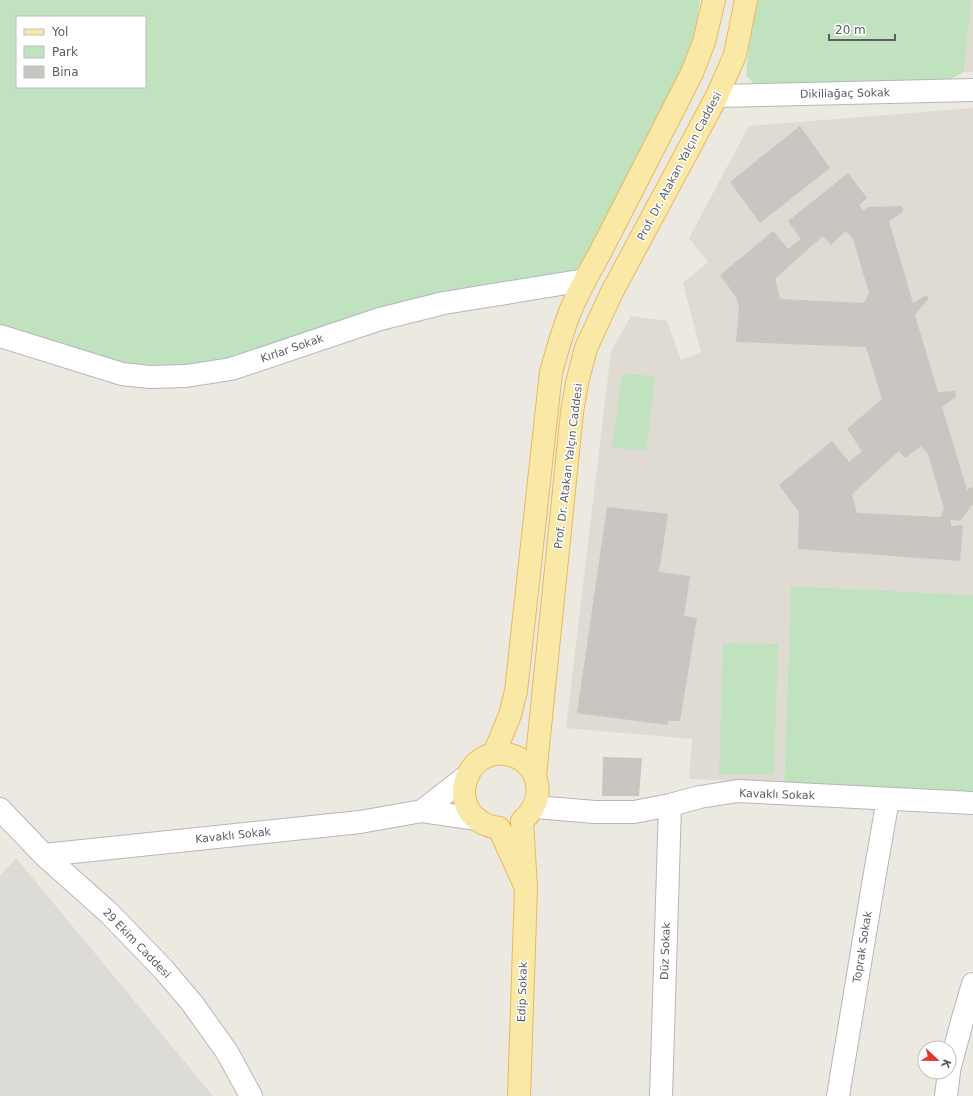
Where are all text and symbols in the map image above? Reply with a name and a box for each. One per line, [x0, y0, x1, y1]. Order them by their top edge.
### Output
legend [16, 16, 146, 88]
scale bar [829, 16, 895, 42]
text: 20 m [835, 23, 866, 37]
text: Yol [51, 25, 68, 39]
text: Park [52, 45, 78, 59]
text: Bina [52, 65, 79, 79]
street label: Dikiliağaç Sokak [800, 86, 891, 101]
street label: Prof. Dr. Atakan Yalçın Caddesi [635, 90, 724, 243]
street label: Kırlar Sokak [259, 331, 326, 365]
street label: Prof. Dr. Atakan Yalçın Caddesi [552, 382, 585, 550]
street label: Kavaklı Sokak [739, 787, 816, 802]
street label: Kavaklı Sokak [195, 825, 272, 846]
street label: 29 Ekim Caddesi [100, 906, 173, 981]
street label: Toprak Sokak [850, 910, 875, 985]
street label: Düz Sokak [658, 921, 673, 980]
street label: Edip Sokak [515, 961, 530, 1022]
north arrow [917, 1040, 957, 1080]
text: K [938, 1057, 953, 1070]

